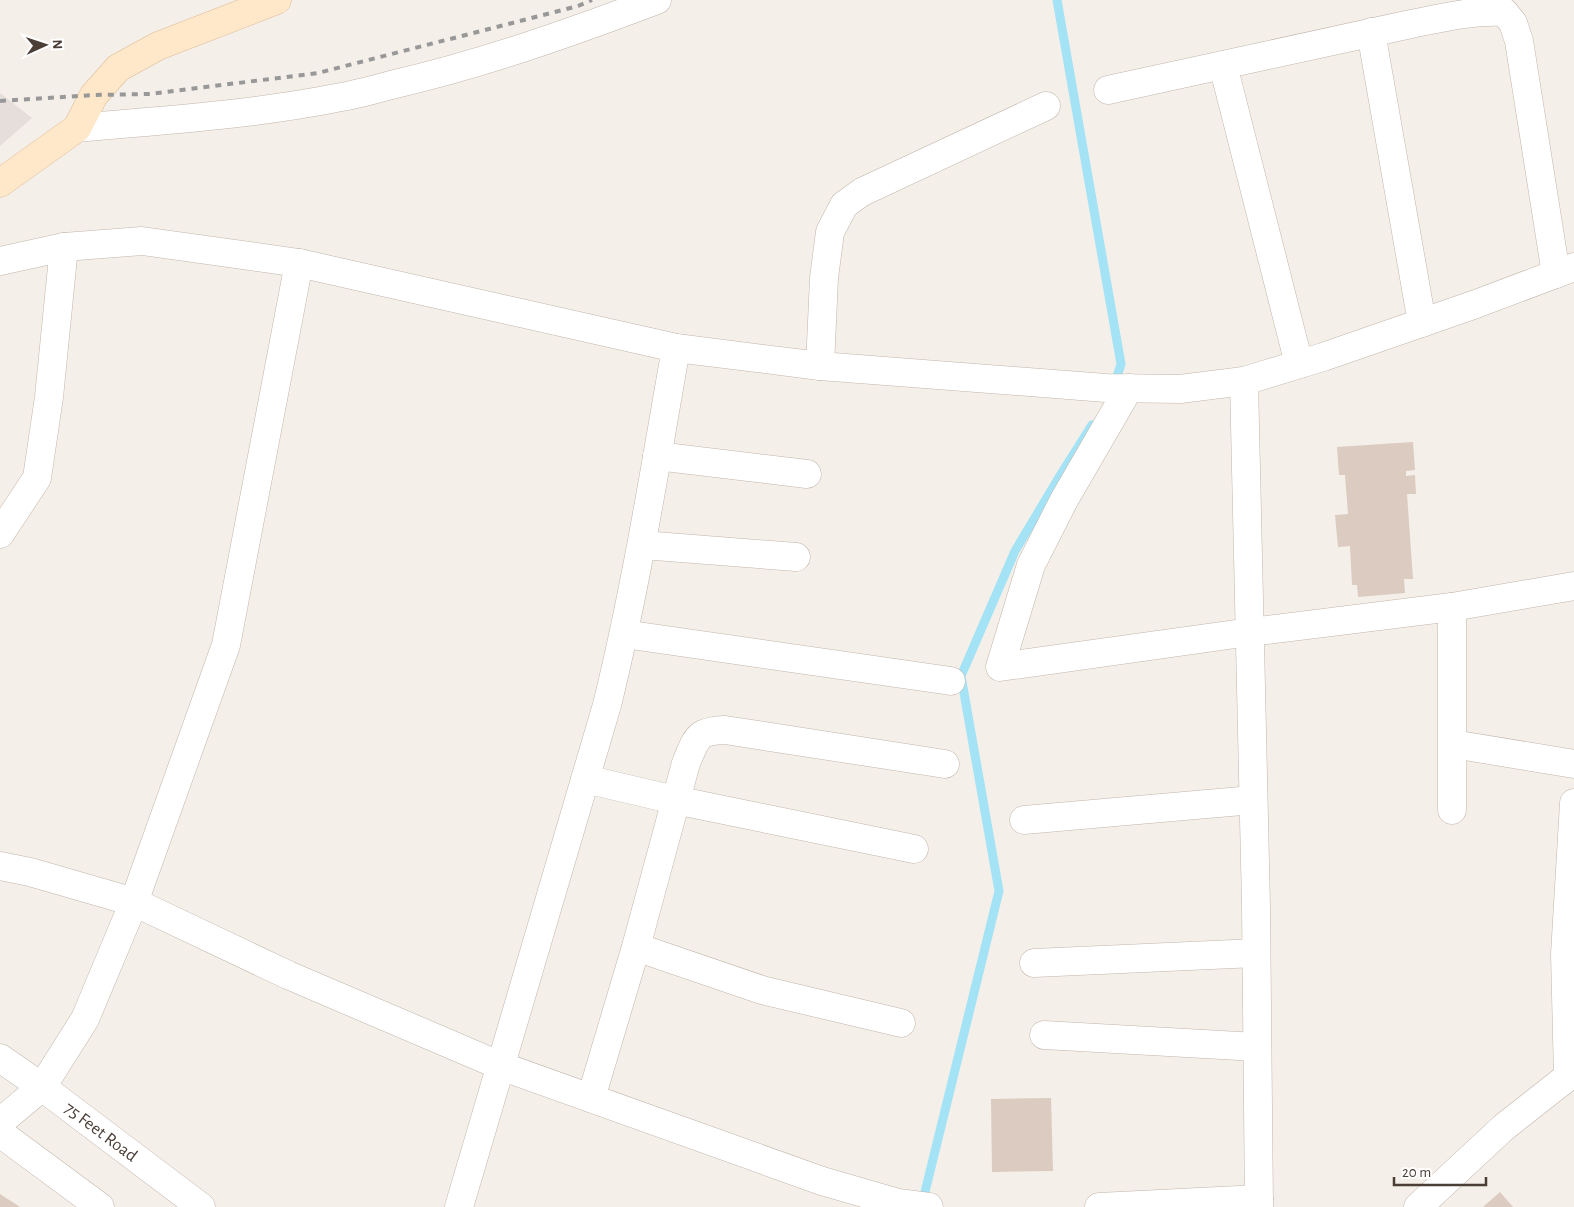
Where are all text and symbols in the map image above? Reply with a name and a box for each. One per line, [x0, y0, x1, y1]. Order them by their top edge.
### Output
north arrow [20, 20, 70, 70]
text: N [50, 39, 64, 50]
street label: 75 Feet Road [61, 1099, 140, 1166]
scale bar [1394, 1154, 1486, 1186]
text: 20 m [1402, 1165, 1431, 1180]

